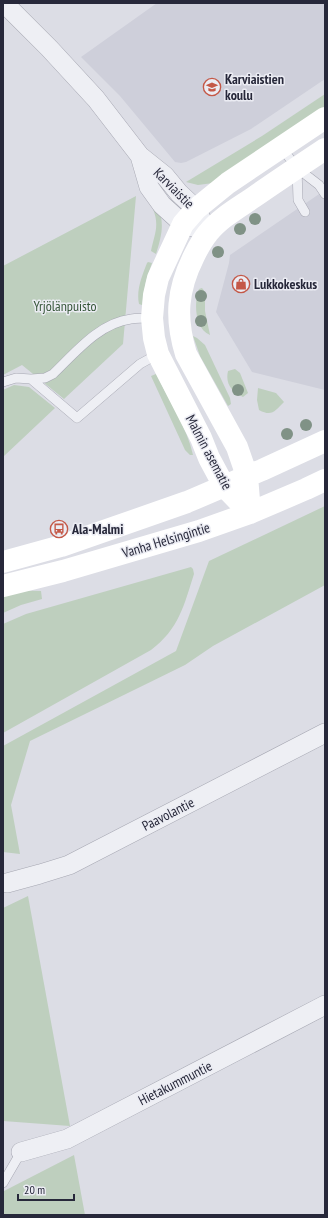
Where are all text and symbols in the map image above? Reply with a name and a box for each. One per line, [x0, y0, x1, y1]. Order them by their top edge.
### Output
place label: Karviaistien koulu [225, 70, 284, 104]
school or university icon: Karviaistien koulu [202, 77, 222, 97]
street label: Karviaistie [150, 164, 198, 212]
shop icon: Lukkokeskus [231, 274, 251, 294]
place label: Lukkokeskus [254, 275, 317, 293]
park label: Yrjölänpuisto [33, 297, 97, 315]
street label: Malmin asematie [182, 411, 236, 493]
street label: Vanha Helsingintie [119, 518, 212, 562]
bus stop icon: Ala-Malmi [49, 519, 69, 539]
place label: Ala-Malmi [71, 520, 123, 538]
street label: Paavolantie [139, 793, 197, 835]
street label: Hietakummuntie [135, 1057, 215, 1109]
scale bar [18, 1176, 74, 1202]
text: 20 m [24, 1182, 45, 1197]

